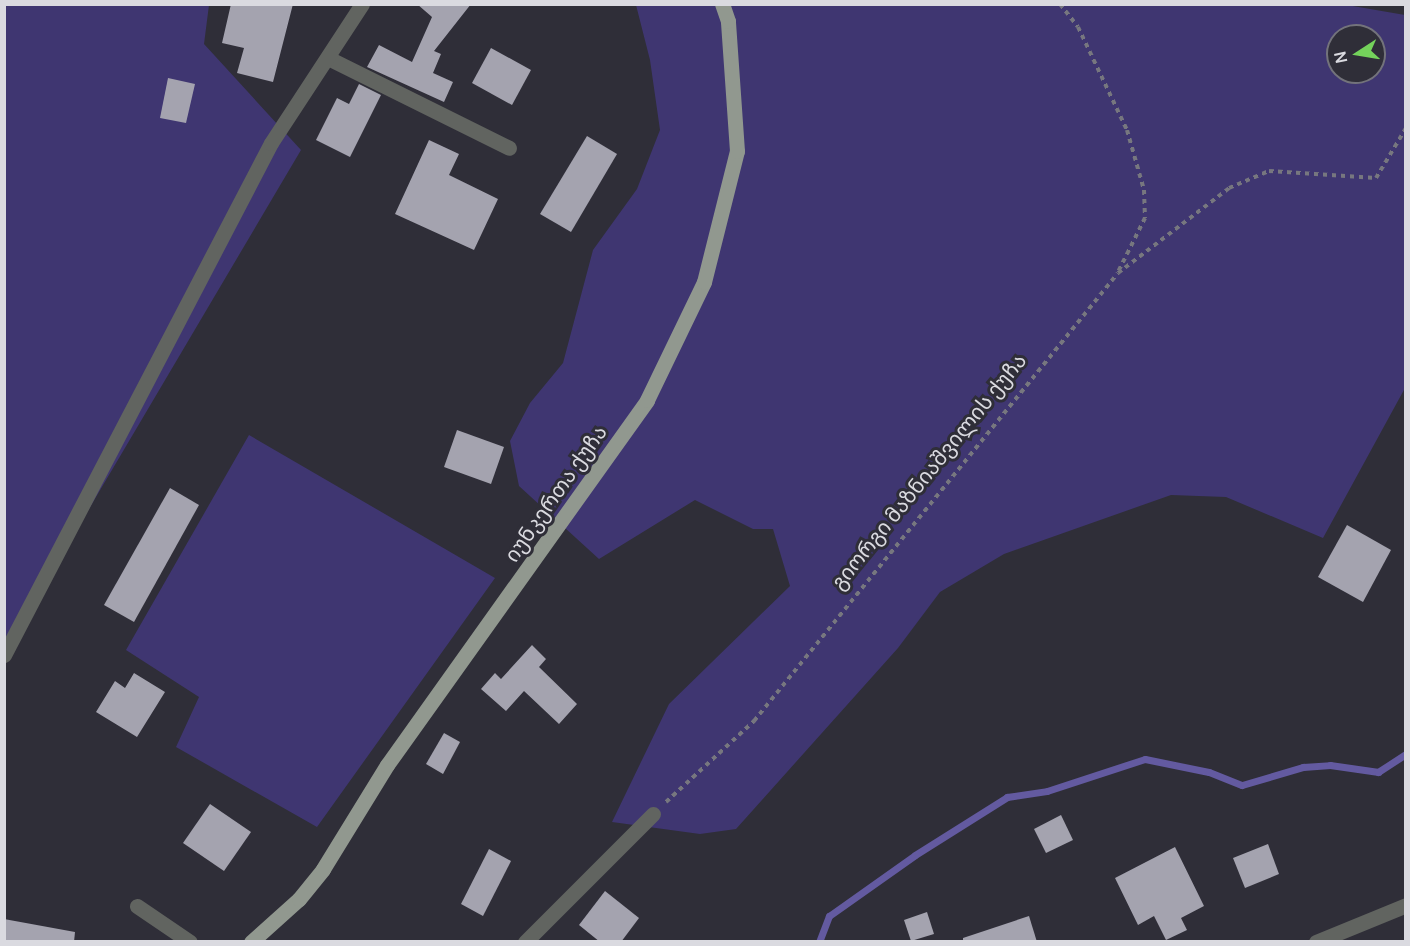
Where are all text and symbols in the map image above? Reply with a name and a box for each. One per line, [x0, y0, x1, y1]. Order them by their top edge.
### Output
north arrow [1326, 24, 1386, 84]
text: N [1328, 49, 1352, 65]
street label: გიორგი მაზნიაშვილის ქუჩა [825, 348, 1031, 594]
street label: იუნკერთა ქუჩა [498, 420, 612, 566]

